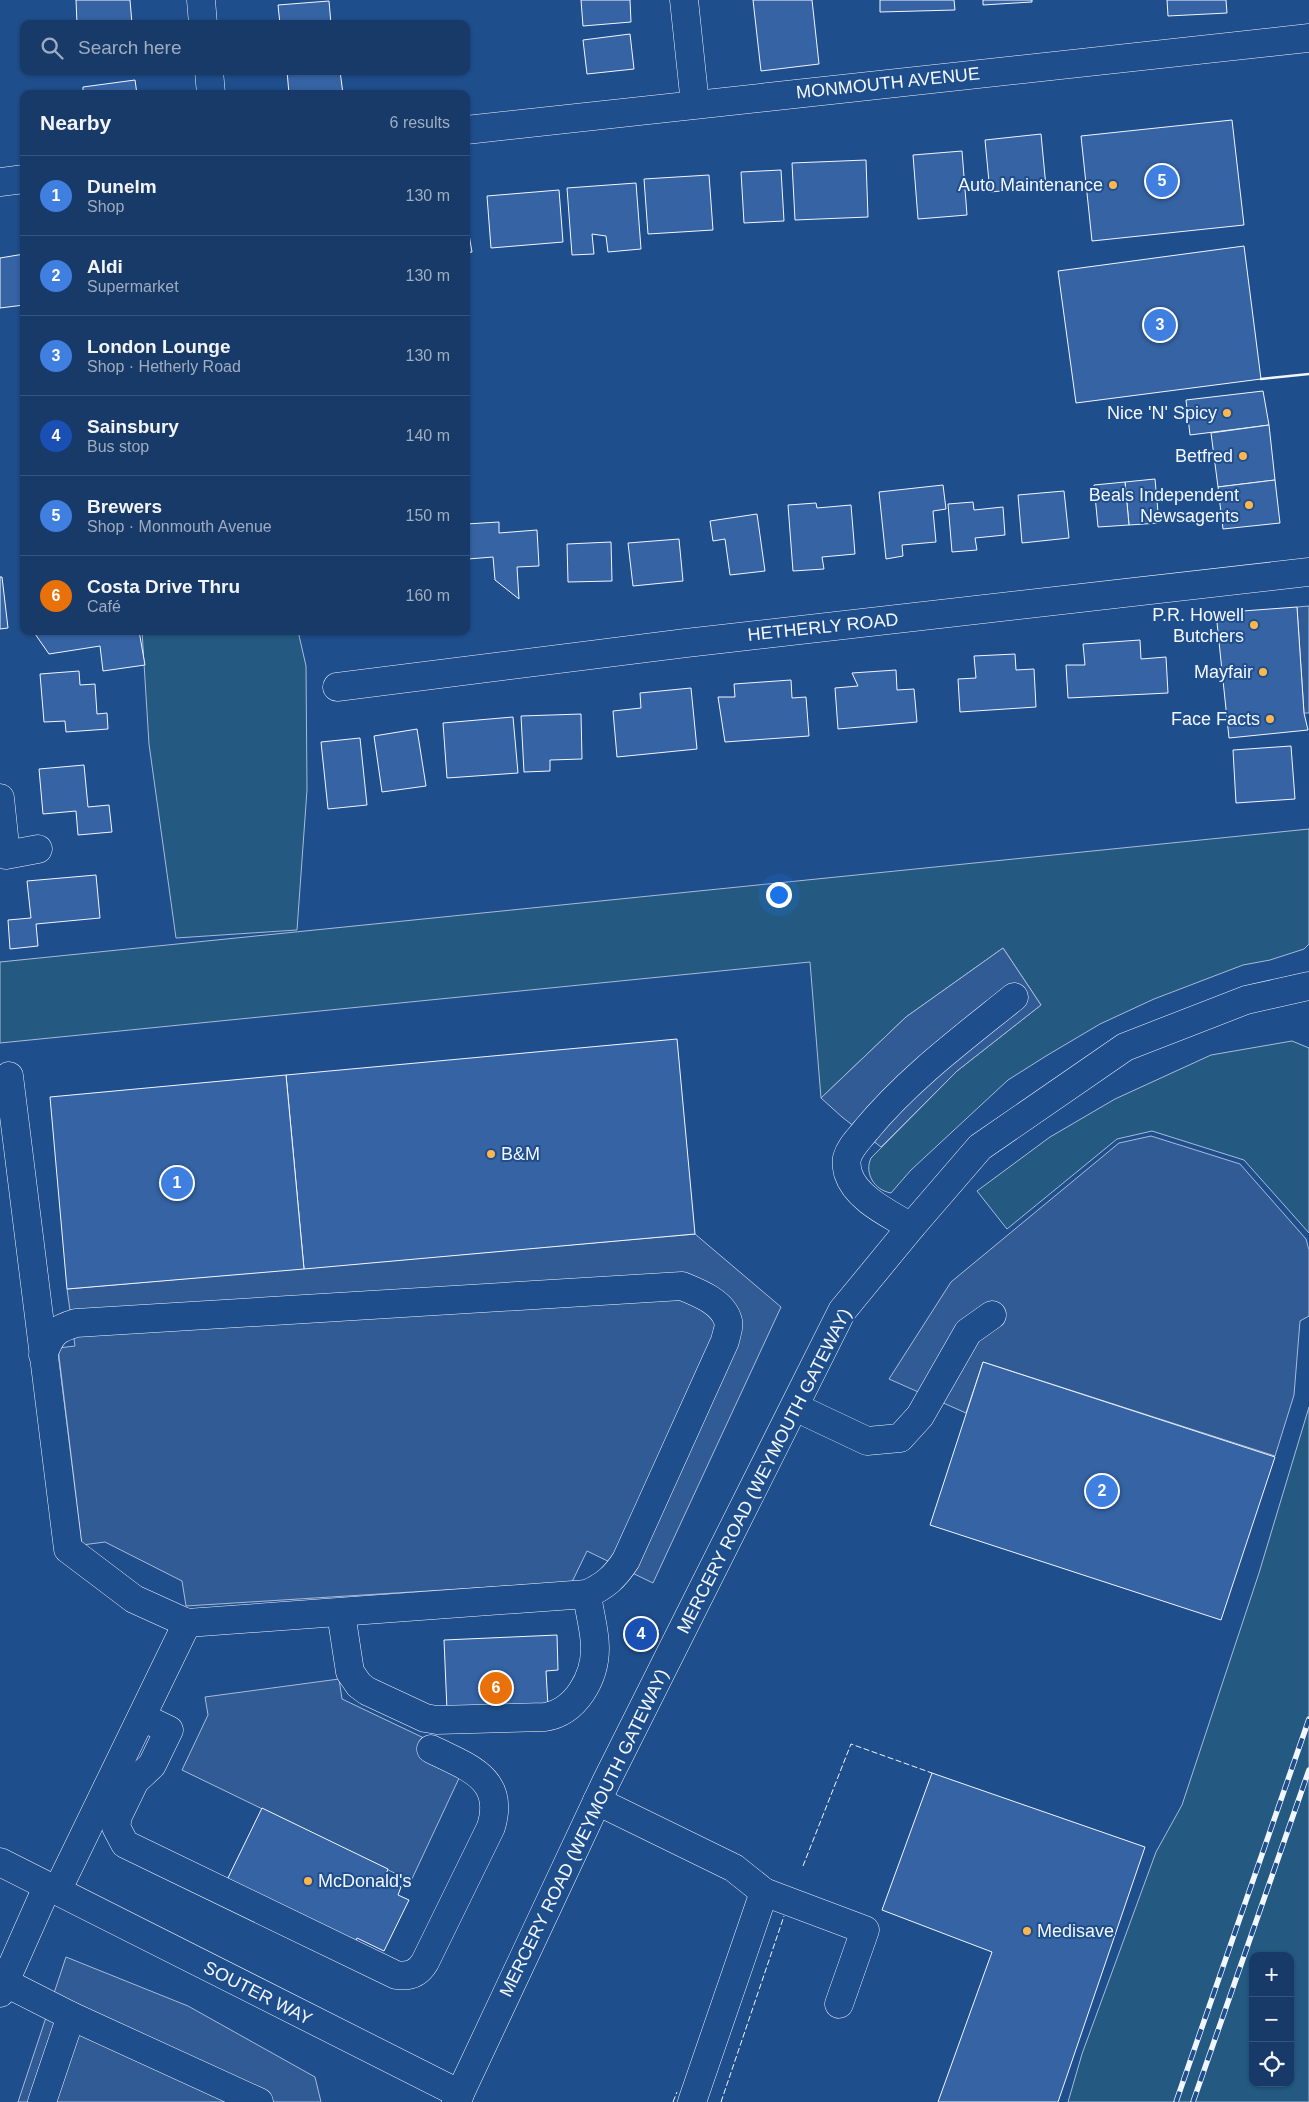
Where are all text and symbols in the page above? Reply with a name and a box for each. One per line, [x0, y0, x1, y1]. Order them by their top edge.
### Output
search box [20, 20, 470, 75]
icon: search [38, 34, 66, 62]
text: Search here [78, 37, 182, 58]
street label: MONMOUTH AVENUE [795, 63, 981, 103]
text: Nearby [40, 111, 111, 134]
text: 6 results [390, 114, 450, 131]
pin: 5 [1146, 162, 1178, 200]
place label: Auto Maintenance [958, 175, 1103, 195]
text: Dunelm [87, 176, 157, 197]
marker: Auto Maintenance [1107, 179, 1119, 191]
text: 1 [52, 187, 60, 204]
text: 130 m [406, 187, 450, 204]
text: Shop [87, 198, 124, 215]
text: Aldi [87, 256, 123, 277]
text: 2 [52, 267, 60, 284]
text: 130 m [406, 267, 450, 284]
text: Supermarket [87, 278, 179, 295]
pin: 3 [1144, 306, 1176, 344]
text: London Lounge [87, 336, 231, 357]
text: 3 [52, 347, 60, 364]
text: 130 m [406, 347, 450, 364]
text: Shop · Hetherly Road [87, 358, 241, 375]
place label: Nice 'N' Spicy [1107, 403, 1217, 423]
marker: Nice 'N' Spicy [1221, 407, 1233, 419]
text: Sainsbury [87, 416, 179, 437]
text: 4 [52, 427, 60, 444]
text: 140 m [406, 427, 450, 444]
text: Bus stop [87, 438, 149, 455]
place label: Betfred [1175, 446, 1233, 466]
marker: Betfred [1237, 450, 1249, 462]
place label: Beals Independent Newsagents [1089, 485, 1239, 526]
text: Brewers [87, 496, 162, 517]
marker: Beals Independent Newsagents [1243, 499, 1255, 511]
text: 5 [52, 507, 60, 524]
text: 150 m [406, 507, 450, 524]
text: Shop · Monmouth Avenue [87, 518, 272, 535]
text: Costa Drive Thru [87, 576, 240, 597]
text: 6 [52, 587, 60, 604]
text: 160 m [406, 587, 450, 604]
text: Café [87, 598, 121, 615]
place label: P.R. Howell Butchers [1152, 605, 1244, 646]
street label: HETHERLY ROAD [747, 609, 899, 645]
marker: P.R. Howell Butchers [1248, 619, 1260, 631]
place label: Mayfair [1194, 662, 1253, 682]
marker: Mayfair [1257, 666, 1269, 678]
place label: Face Facts [1171, 709, 1260, 729]
marker: Face Facts [1264, 713, 1276, 725]
your location [766, 882, 792, 908]
place label: B&M [501, 1144, 540, 1164]
marker: B&M [485, 1148, 497, 1160]
pin: 1 [161, 1164, 193, 1202]
street label: MERCERY ROAD (WEYMOUTH GATEWAY) [673, 1305, 855, 1637]
pin: 2 [1086, 1472, 1118, 1510]
pin: 4 [625, 1615, 657, 1653]
street label: MERCERY ROAD (WEYMOUTH GATEWAY) [496, 1666, 672, 2000]
pin: 6 [480, 1669, 512, 1707]
place label: McDonald's [318, 1871, 411, 1891]
marker: McDonald's [302, 1875, 314, 1887]
place label: Medisave [1037, 1921, 1114, 1941]
marker: Medisave [1021, 1925, 1033, 1937]
map controls [1249, 1952, 1294, 2087]
button: + [1249, 1952, 1294, 1997]
street label: SOUTER WAY [200, 1957, 316, 2029]
button: − [1249, 1997, 1294, 2042]
button: locate [1249, 2042, 1294, 2087]

